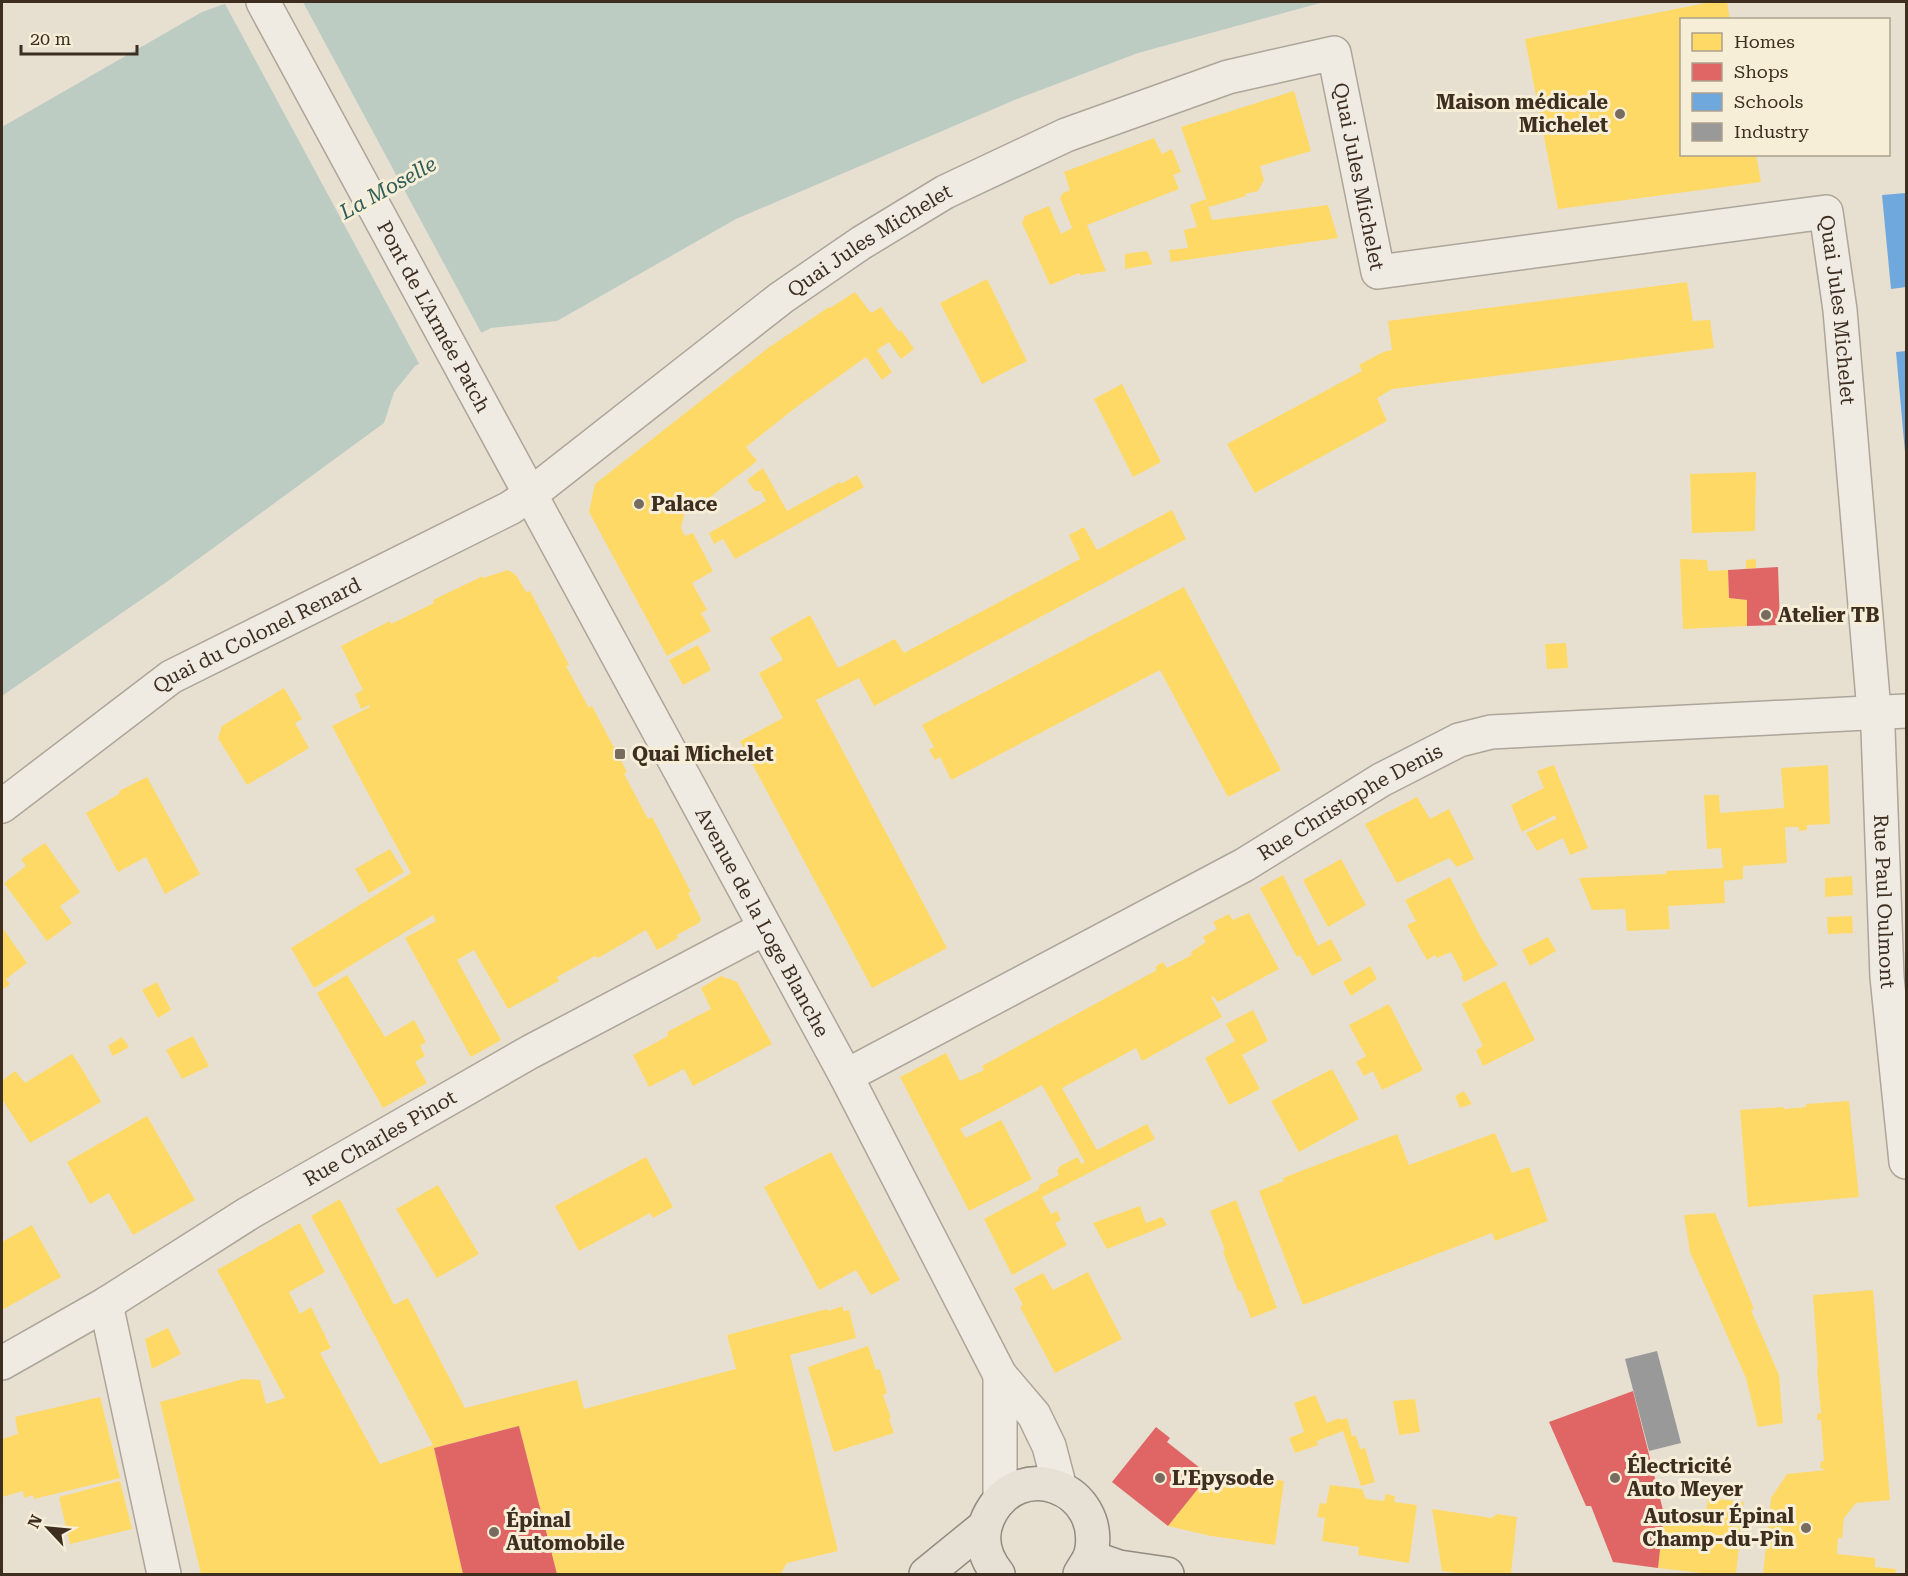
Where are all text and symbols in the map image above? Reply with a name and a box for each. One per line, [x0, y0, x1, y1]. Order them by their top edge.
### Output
scale bar [21, 18, 136, 56]
legend [1680, 18, 1890, 156]
text: 20 m [30, 28, 71, 49]
text: Homes [1734, 31, 1795, 52]
text: Shops [1734, 61, 1788, 82]
street label: Quai Jules Michelet [1328, 80, 1389, 273]
place label: Maison médicale Michelet [1436, 90, 1608, 137]
text: Schools [1734, 91, 1803, 112]
marker: Maison médicale Michelet [1613, 107, 1627, 121]
text: Industry [1734, 121, 1809, 142]
water label: La Moselle [335, 152, 440, 225]
street label: Quai Jules Michelet [783, 178, 956, 302]
street label: Quai Jules Michelet [1815, 213, 1860, 406]
street label: Pont de L'Armée Patch [372, 217, 496, 417]
place label: Palace [651, 492, 718, 516]
marker: Palace [632, 497, 646, 511]
street label: Quai du Colonel Renard [148, 572, 365, 699]
place label: Atelier TB [1778, 603, 1880, 627]
marker: Atelier TB [1759, 608, 1773, 622]
street label: Rue Christophe Denis [1253, 738, 1447, 866]
place label: Quai Michelet [632, 742, 774, 766]
marker: Quai Michelet [613, 747, 627, 761]
street label: Avenue de la Loge Blanche [690, 803, 835, 1041]
street label: Rue Paul Oulmont [1869, 814, 1900, 990]
street label: Rue Charles Pinot [299, 1085, 461, 1191]
place label: Électricité Auto Meyer [1627, 1453, 1743, 1501]
place label: L'Epysode [1172, 1466, 1274, 1490]
marker: L'Epysode [1153, 1471, 1167, 1485]
marker: Électricité Auto Meyer [1608, 1471, 1622, 1485]
north arrow [18, 1498, 78, 1558]
place label: Autosur Épinal Champ-du-Pin [1642, 1503, 1795, 1551]
place label: Épinal Automobile [506, 1507, 625, 1555]
text: N [24, 1512, 46, 1531]
marker: Autosur Épinal Champ-du-Pin [1799, 1521, 1813, 1535]
marker: Épinal Automobile [487, 1525, 501, 1539]

